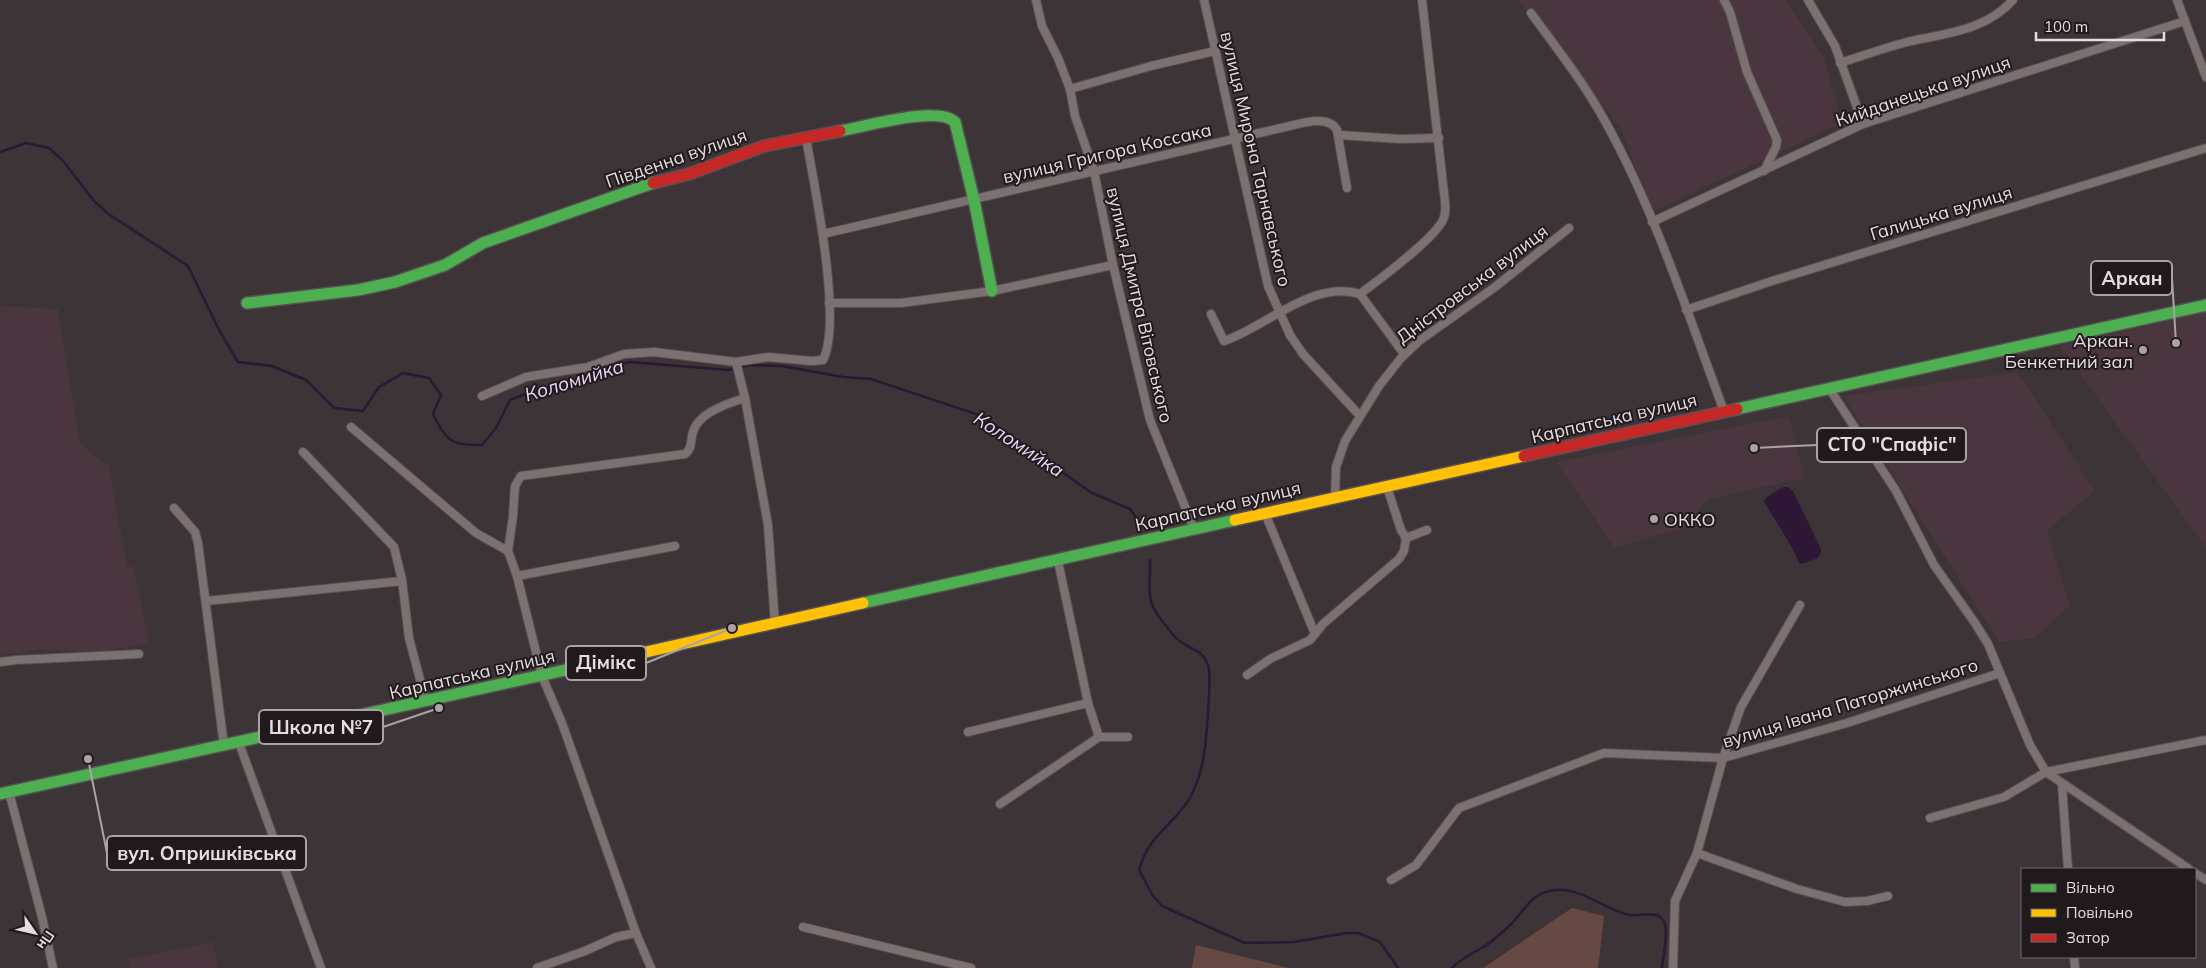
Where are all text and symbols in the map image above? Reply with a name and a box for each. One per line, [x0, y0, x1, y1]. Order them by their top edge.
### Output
scale bar [2036, 10, 2164, 42]
text: 100 m [2044, 17, 2088, 36]
street label: вулиця Мирона Тарнавського [1215, 29, 1297, 289]
street label: Кийданецька вулиця [1832, 50, 2014, 132]
street label: вулиця Григора Коссака [1000, 118, 1214, 188]
street label: Південна вулиця [602, 123, 750, 193]
street label: Галицька вулиця [1867, 180, 2015, 246]
street label: вулиця Дмитра Вітовського [1102, 185, 1178, 425]
street label: Дністровська вулиця [1392, 219, 1552, 349]
callout: Аркан [2091, 261, 2172, 295]
text: Аркан [2102, 266, 2162, 290]
place label: Аркан. Бенкетний зал [2005, 329, 2133, 373]
marker: Аркан. Бенкетний зал [2137, 344, 2149, 356]
water label: Коломийка [521, 354, 627, 406]
street label: Карпатська вулиця [1529, 388, 1699, 448]
water label: Коломийка [969, 406, 1069, 482]
callout: СТО "Спафіс" [1817, 428, 1966, 462]
text: СТО "Спафіс" [1827, 432, 1957, 456]
street label: Карпатська вулиця [1133, 476, 1303, 536]
place label: ОККО [1664, 508, 1715, 531]
marker: ОККО [1648, 513, 1660, 525]
street label: Карпатська вулиця [387, 644, 557, 704]
callout: Дімікс [566, 646, 646, 680]
text: Дімікс [576, 650, 636, 674]
street label: вулиця Івана Паторжинського [1719, 653, 1981, 753]
callout: Школа №7 [259, 710, 383, 744]
text: Школа №7 [269, 715, 373, 739]
callout: вул. Опришківська [107, 836, 306, 870]
text: вул. Опришківська [117, 841, 297, 865]
legend [2021, 868, 2196, 958]
text: Вільно [2066, 878, 2115, 897]
text: Повільно [2066, 903, 2133, 922]
north arrow [10, 908, 60, 958]
text: Пн [33, 927, 59, 953]
text: Затор [2066, 928, 2110, 947]

